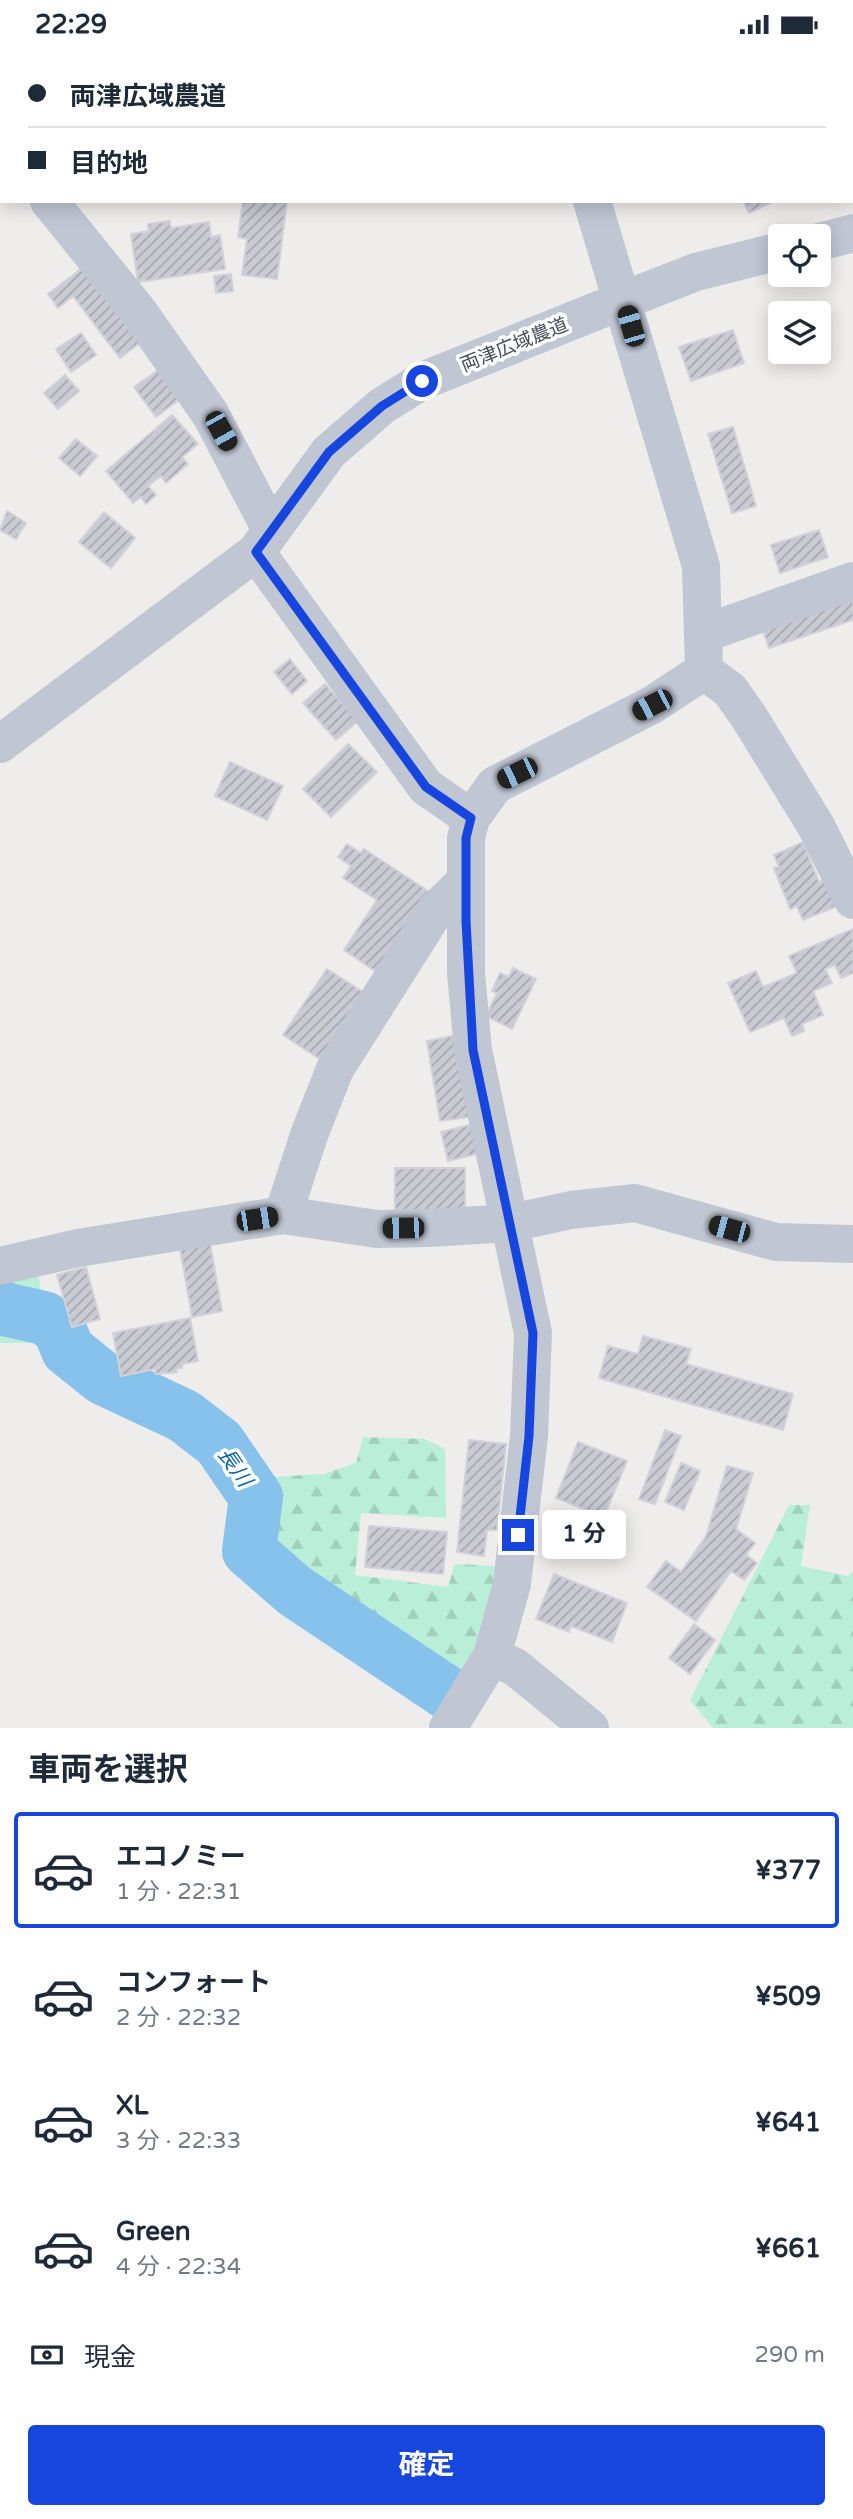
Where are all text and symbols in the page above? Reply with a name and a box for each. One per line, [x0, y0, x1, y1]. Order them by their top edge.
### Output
text: 22:29 [35, 9, 107, 40]
text: 両津広域農道 [70, 81, 226, 112]
text: 目的地 [70, 148, 148, 179]
map controls [768, 224, 831, 364]
button: locate [768, 224, 831, 287]
button: layers [768, 301, 831, 364]
car [616, 303, 647, 349]
street label: 両津広域農道 [457, 313, 571, 376]
route start [406, 365, 438, 397]
car [202, 408, 241, 454]
car [629, 686, 676, 724]
car [494, 754, 541, 792]
car [235, 1205, 280, 1233]
car [706, 1213, 753, 1245]
car [382, 1217, 425, 1239]
water label: 長川 [212, 1443, 258, 1493]
callout: 1 分 [542, 1511, 626, 1559]
route end [502, 1519, 534, 1551]
text: 1 分 [562, 1520, 606, 1548]
text: 車両を選択 [28, 1751, 188, 1789]
icon: car [32, 1839, 95, 1902]
text: エコノミー [116, 1841, 246, 1872]
text: ¥377 [755, 1855, 821, 1886]
text: 1 分 · 22:31 [116, 1878, 241, 1906]
icon: car [32, 1965, 95, 2028]
text: コンフォート [116, 1967, 271, 1998]
text: ¥509 [755, 1981, 821, 2012]
text: 2 分 · 22:32 [116, 2004, 241, 2032]
text: XL [116, 2090, 148, 2121]
icon: car [32, 2091, 95, 2154]
text: ¥641 [755, 2107, 821, 2138]
text: 3 分 · 22:33 [116, 2127, 241, 2155]
text: Green [116, 2216, 191, 2247]
icon: car [32, 2217, 95, 2280]
text: ¥661 [755, 2233, 821, 2264]
text: 4 分 · 22:34 [116, 2253, 241, 2281]
icon: cash [28, 2336, 66, 2374]
text: 290 m [755, 2341, 825, 2369]
text: 現金 [84, 2342, 136, 2373]
button: 確定 [28, 2425, 825, 2505]

